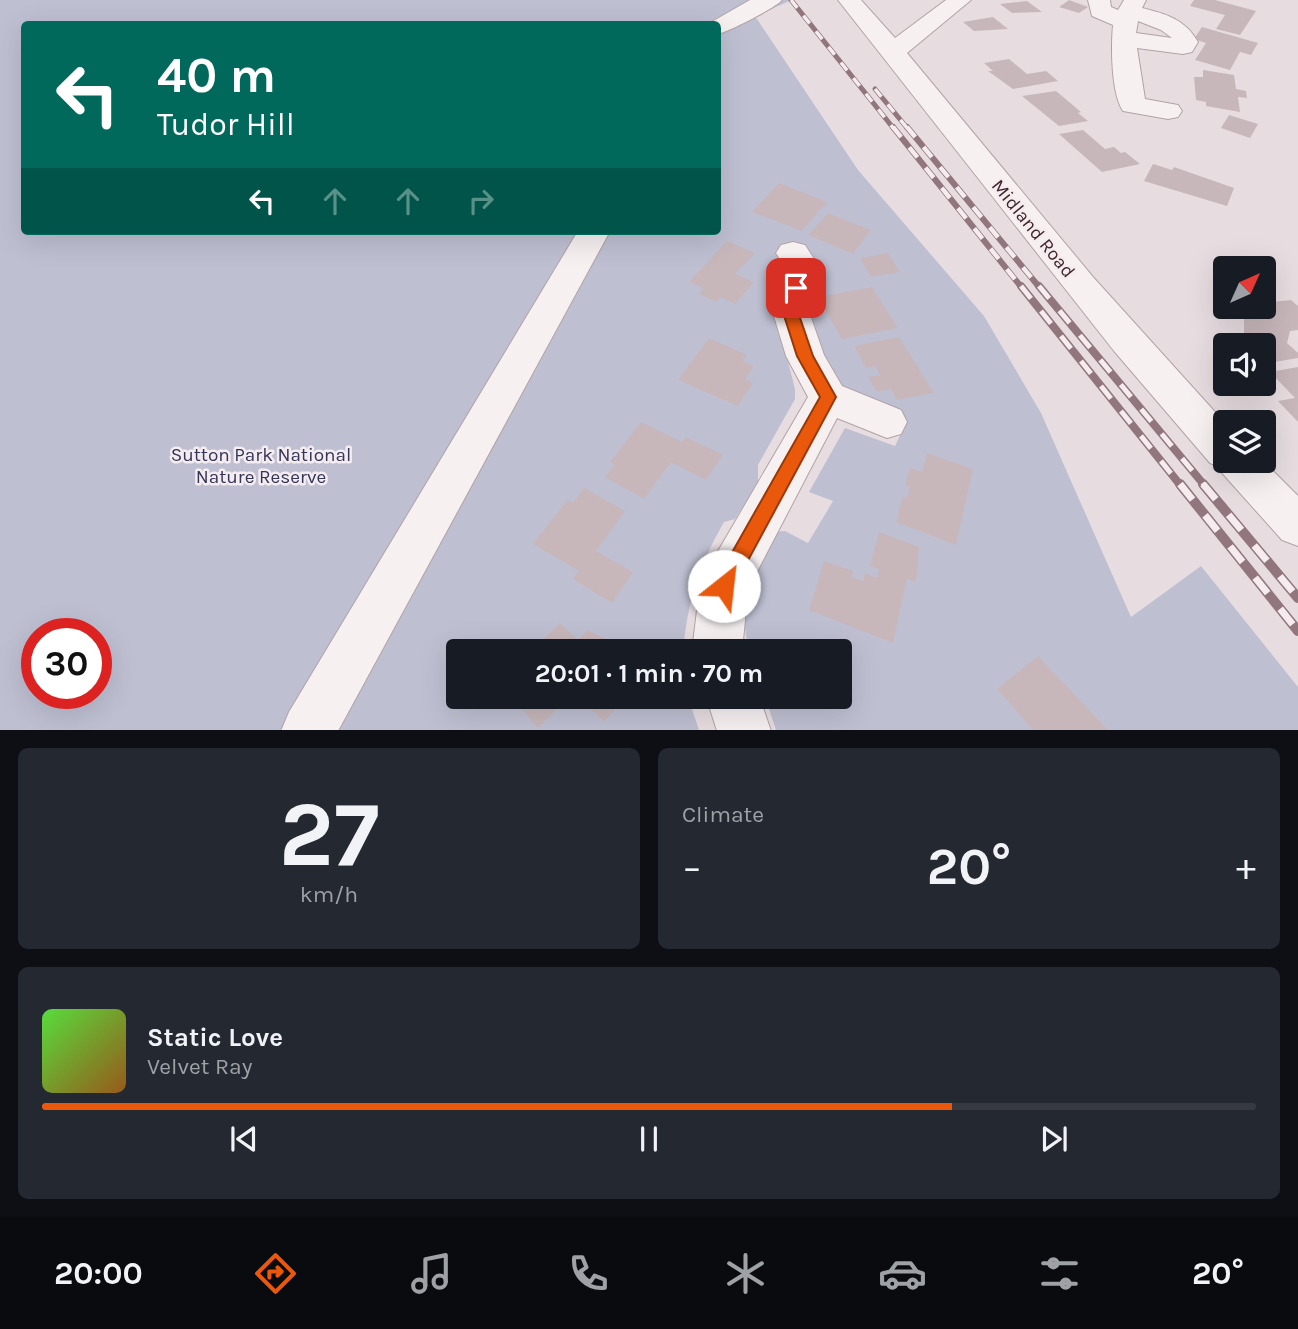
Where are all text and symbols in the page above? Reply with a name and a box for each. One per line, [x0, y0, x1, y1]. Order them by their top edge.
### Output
text: 40 m [157, 47, 276, 104]
icon: left [42, 49, 133, 140]
text: Tudor Hill [157, 106, 295, 143]
street label: Midland Road [987, 175, 1079, 282]
icon: left [243, 182, 281, 220]
icon: ahead [316, 182, 354, 220]
icon: ahead [389, 182, 427, 220]
icon: right [462, 182, 500, 220]
north arrow [1213, 256, 1276, 318]
map controls [1213, 256, 1276, 473]
pin [766, 258, 826, 318]
icon: arrive [777, 269, 815, 307]
button: sound [1213, 333, 1276, 396]
button: layers [1213, 410, 1276, 473]
park label: Sutton Park National Nature Reserve [171, 444, 351, 488]
position arrow [687, 549, 761, 623]
speed limit sign: 30 [21, 618, 112, 709]
text: 20:01 · 1 min · 70 m [535, 658, 763, 689]
text: 27 [279, 782, 379, 888]
text: Climate [682, 801, 764, 828]
text: 20° [927, 836, 1011, 897]
text: − [682, 845, 702, 890]
text: + [1236, 845, 1256, 890]
text: km/h [300, 881, 358, 908]
text: Static Love [147, 1022, 283, 1053]
text: Velvet Ray [147, 1053, 252, 1080]
icon: previous [225, 1120, 263, 1158]
icon: pause [630, 1120, 668, 1158]
icon: next [1035, 1120, 1073, 1158]
icon: directions [251, 1249, 300, 1298]
icon: music [407, 1249, 456, 1298]
icon: phone [564, 1249, 613, 1298]
icon: climate [721, 1249, 770, 1298]
icon: car [878, 1249, 927, 1298]
icon: filters [1035, 1249, 1084, 1298]
text: 20:00 [54, 1255, 143, 1292]
text: 20° [1192, 1255, 1244, 1292]

